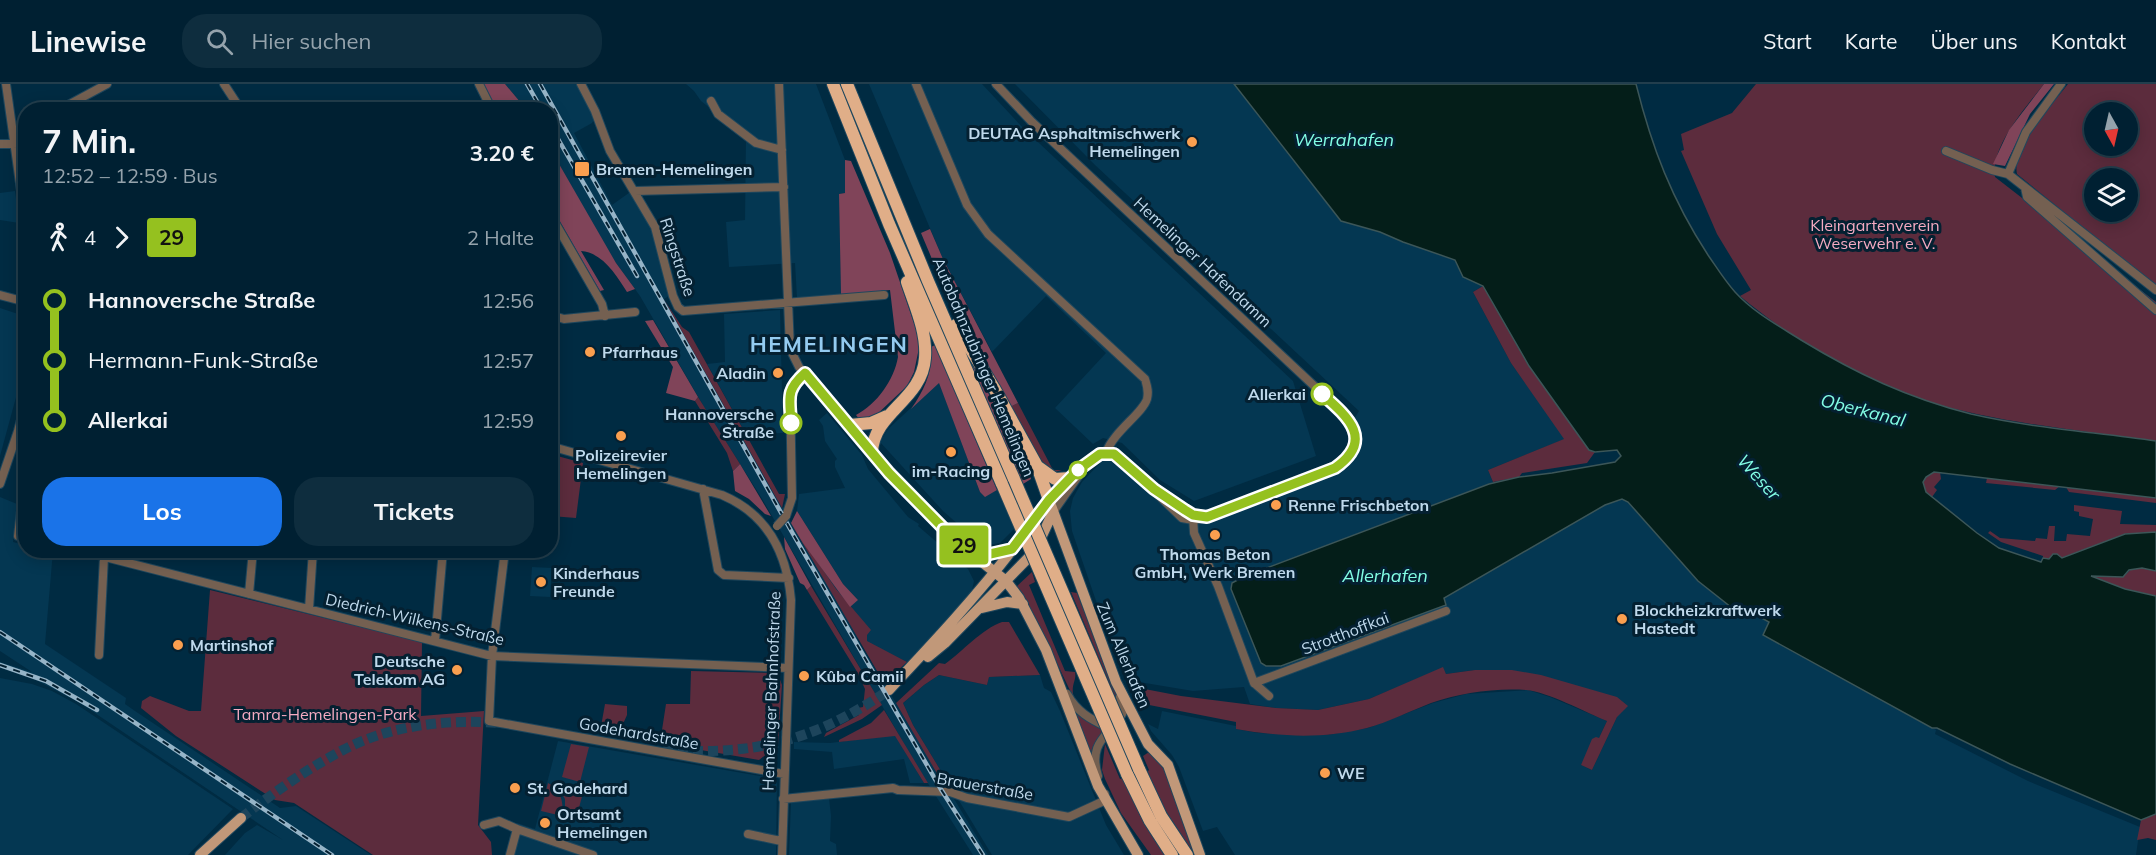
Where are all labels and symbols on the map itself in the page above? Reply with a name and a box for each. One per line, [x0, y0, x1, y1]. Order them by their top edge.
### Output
north arrow [2084, 102, 2138, 156]
place label: DEUTAG Asphaltmischwerk Hemelingen [968, 123, 1181, 161]
water label: Werrahafen [1294, 128, 1394, 151]
marker: DEUTAG Asphaltmischwerk Hemelingen [1185, 135, 1199, 149]
place label: Bremen-Hemelingen [596, 159, 752, 179]
marker: Bremen-Hemelingen [573, 160, 591, 178]
street label: Hemelinger Hafendamm [1130, 193, 1276, 331]
street label: Ringstraße [656, 215, 700, 299]
park label: Kleingartenverein Weserwehr e. V. [1810, 215, 1940, 253]
street label: Autobahnzubringer Hemelingen [929, 254, 1039, 480]
district label: HEMELINGEN [750, 330, 908, 358]
place label: Pfarrhaus [602, 342, 678, 362]
marker: Pfarrhaus [583, 345, 597, 359]
place label: Aladin [716, 363, 766, 383]
marker: Aladin [771, 366, 785, 380]
marker: Allerkai [1311, 383, 1333, 405]
place label: Allerkai [1248, 384, 1306, 404]
water label: Oberkanal [1818, 388, 1909, 432]
place label: Hannoversche Straße [665, 404, 774, 442]
marker: Hannoversche Straße [780, 412, 802, 434]
marker: Polizeirevier Hemelingen [614, 429, 628, 443]
place label: Polizeirevier Hemelingen [575, 445, 668, 483]
marker: im-Racing [944, 445, 958, 459]
water label: Weser [1732, 449, 1787, 506]
place label: im-Racing [912, 461, 990, 481]
unlabelled marker [1069, 461, 1087, 479]
place label: Renne Frischbeton [1288, 495, 1429, 515]
marker: Renne Frischbeton [1269, 498, 1283, 512]
line badge: 29 [937, 526, 991, 564]
marker: Thomas Beton GmbH, Werk Bremen [1208, 528, 1222, 542]
place label: Thomas Beton GmbH, Werk Bremen [1135, 544, 1295, 582]
place label: Kinderhaus Freunde [553, 563, 640, 601]
water label: Allerhafen [1341, 564, 1428, 587]
marker: Kinderhaus Freunde [534, 575, 548, 589]
street label: Diedrich-Wilkens-Straße [324, 589, 506, 649]
street label: Hemelinger Bahnhofstraße [758, 591, 784, 791]
street label: Zum Allerhafen [1093, 599, 1155, 711]
place label: Blockheizkraftwerk Hastedt [1634, 600, 1782, 638]
street label: Strotthoffkai [1299, 607, 1391, 659]
marker: Blockheizkraftwerk Hastedt [1615, 612, 1629, 626]
place label: Martinshof [190, 635, 275, 655]
marker: Martinshof [171, 638, 185, 652]
place label: Deutsche Telekom AG [354, 651, 445, 689]
marker: Deutsche Telekom AG [450, 663, 464, 677]
place label: Kûba Camii [816, 666, 904, 686]
marker: Kûba Camii [797, 669, 811, 683]
park label: Tamra-Hemelingen-Park [233, 704, 417, 724]
street label: Godehardstraße [578, 713, 700, 753]
place label: WE [1337, 763, 1364, 783]
marker: WE [1318, 766, 1332, 780]
street label: Brauerstraße [935, 768, 1035, 804]
place label: St. Godehard [527, 778, 628, 798]
marker: St. Godehard [508, 781, 522, 795]
place label: Ortsamt Hemelingen [557, 804, 648, 842]
marker: Ortsamt Hemelingen [538, 816, 552, 830]

